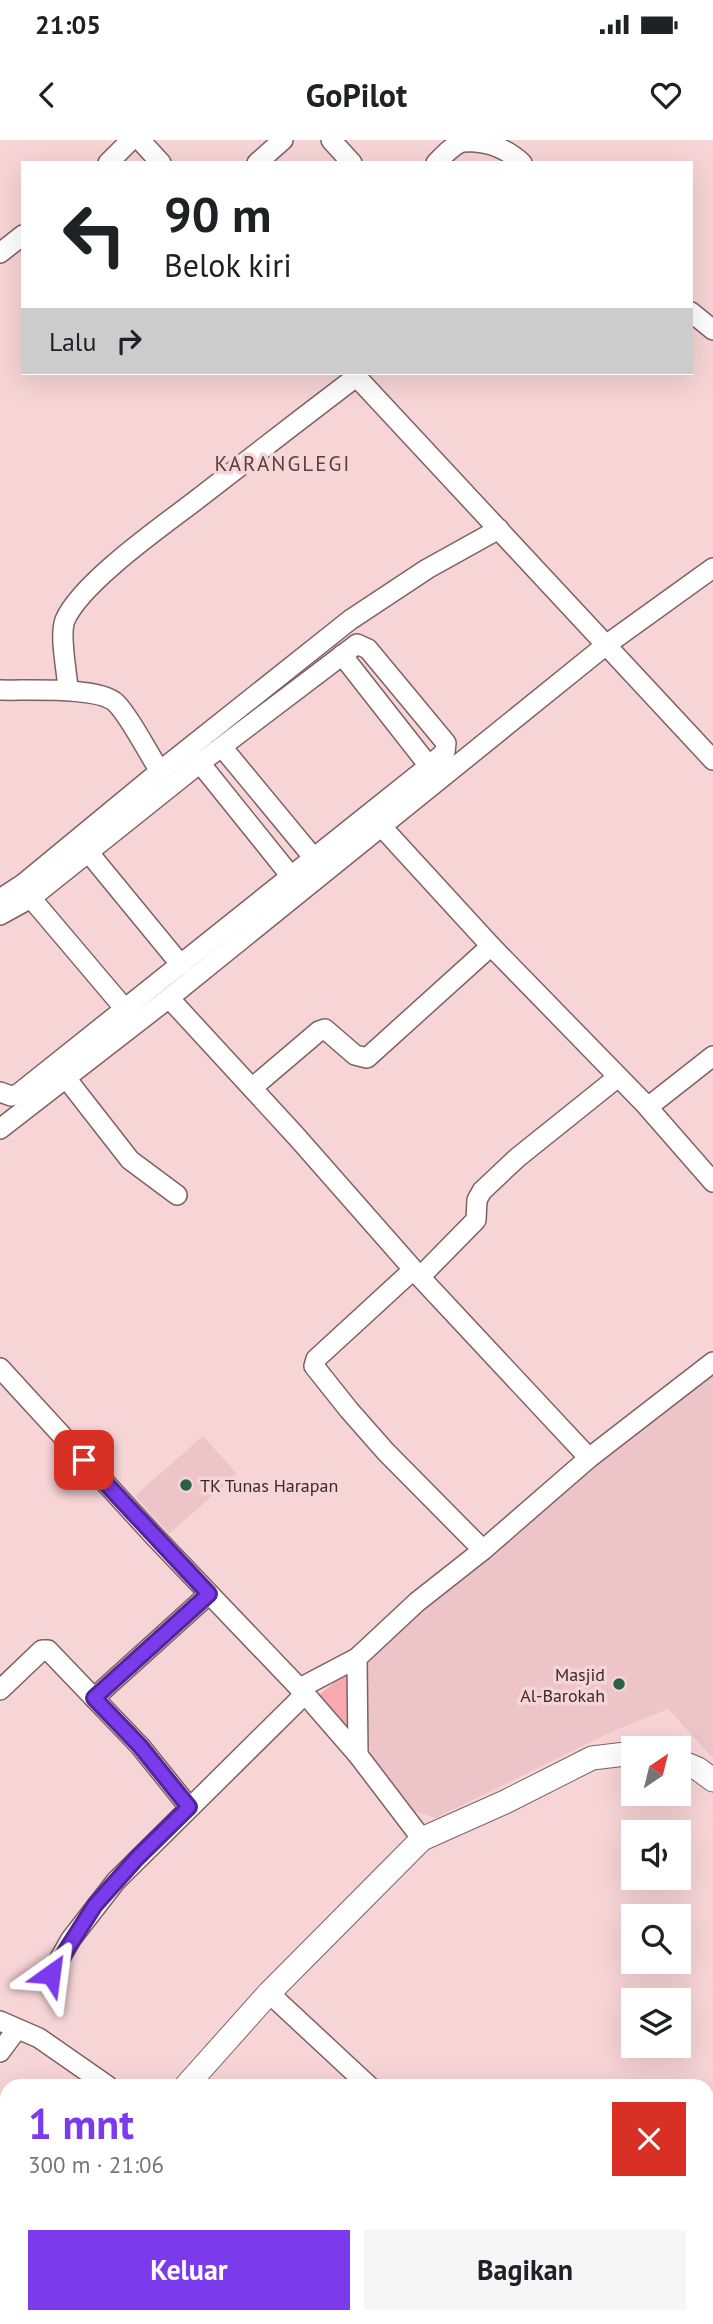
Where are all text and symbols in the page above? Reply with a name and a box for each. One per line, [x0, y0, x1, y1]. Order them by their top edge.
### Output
text: 21:05 [35, 8, 101, 41]
text: GoPilot [306, 74, 407, 116]
icon: back [28, 76, 66, 114]
icon: heart [647, 76, 685, 114]
text: 90 m [164, 182, 271, 246]
icon: left [49, 189, 140, 280]
text: Belok kiri [164, 244, 292, 286]
icon: right [110, 322, 148, 360]
text: Lalu [49, 325, 96, 358]
district label: KARANGLEGI [215, 450, 351, 477]
pin [54, 1430, 114, 1490]
icon: arrive [65, 1441, 103, 1479]
place label: TK Tunas Harapan [200, 1474, 338, 1497]
marker: TK Tunas Harapan [178, 1477, 194, 1493]
place label: Masjid Al-Barokah [520, 1663, 605, 1707]
marker: Masjid Al-Barokah [611, 1676, 627, 1692]
north arrow [621, 1736, 691, 1806]
map controls [621, 1736, 691, 2058]
button: sound [621, 1820, 691, 1890]
button: search [621, 1904, 691, 1974]
position arrow [14, 1937, 88, 2011]
button: layers [621, 1988, 691, 2058]
text: 1 mnt [28, 2096, 134, 2151]
button: close [612, 2102, 686, 2176]
text: 300 m · 21:06 [28, 2150, 164, 2179]
button: Keluar [28, 2230, 350, 2310]
button: Bagikan [364, 2230, 686, 2310]

